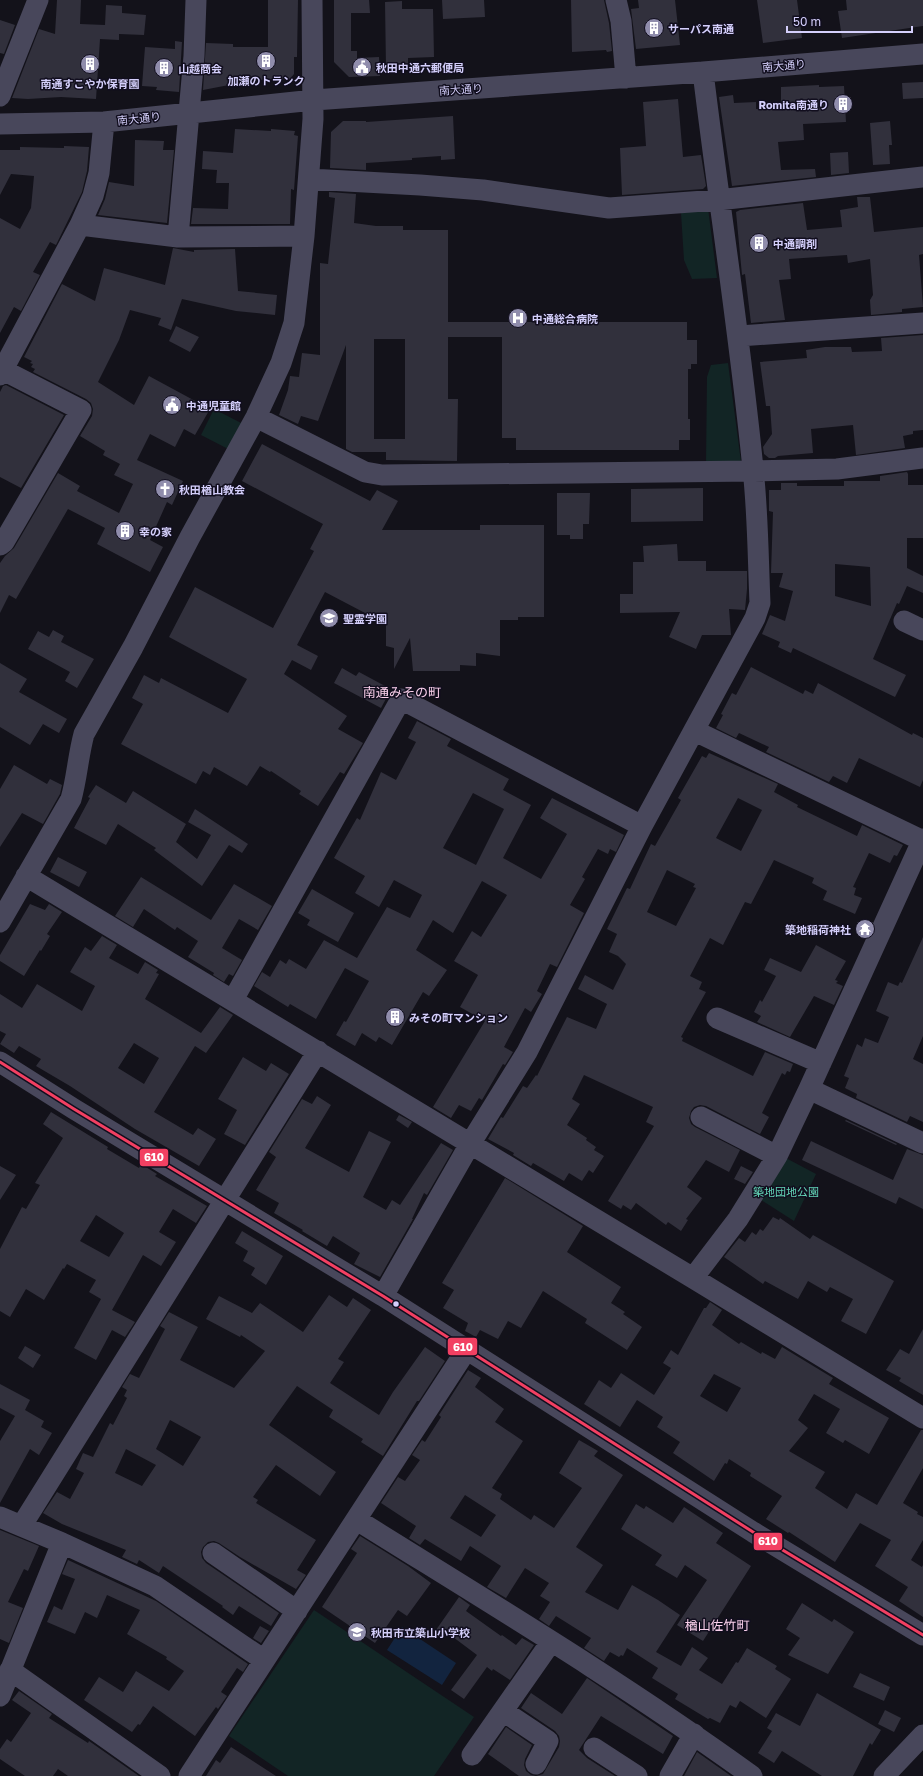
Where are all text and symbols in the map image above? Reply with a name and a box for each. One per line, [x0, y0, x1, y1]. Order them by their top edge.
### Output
scale bar [787, 8, 912, 34]
text: 50 m [793, 14, 821, 29]
building icon: サーパス南通 [643, 17, 665, 39]
place label: サーパス南通 [668, 22, 734, 35]
building icon: 加瀬のトランク [255, 50, 277, 72]
building icon: 南通すこやか保育園 [79, 53, 101, 75]
public building icon: 秋田中通六郵便局 [351, 56, 373, 78]
building icon: 山越商会 [153, 57, 175, 79]
street label: 南大通り [762, 57, 806, 73]
place label: 秋田中通六郵便局 [376, 61, 464, 74]
place label: 山越商会 [178, 62, 222, 75]
place label: 加瀬のトランク [228, 74, 305, 87]
place label: 南通すこやか保育園 [41, 77, 140, 90]
street label: 南大通り [439, 81, 483, 97]
building icon: Romita南通り [832, 93, 854, 115]
place label: Romita南通り [759, 98, 829, 111]
street label: 南大通り [116, 109, 162, 127]
building icon: 中通調剤 [748, 232, 770, 254]
place label: 中通調剤 [773, 237, 817, 250]
hospital icon: 中通総合病院 [507, 307, 529, 329]
place label: 中通総合病院 [532, 312, 598, 325]
public building icon: 中通児童館 [161, 394, 183, 416]
place label: 中通児童館 [186, 399, 241, 412]
church icon: 秋田楢山教会 [154, 478, 176, 500]
place label: 秋田楢山教会 [179, 483, 245, 496]
building icon: 幸の家 [114, 520, 136, 542]
place label: 幸の家 [139, 525, 172, 538]
school or university icon: 聖霊学園 [318, 607, 340, 629]
place label: 聖霊学園 [343, 612, 387, 625]
district label: 南通みその町 [363, 684, 441, 700]
temple icon: 築地稲荷神社 [854, 918, 876, 940]
place label: 築地稲荷神社 [785, 923, 851, 936]
building icon: みその町マンション [384, 1006, 406, 1028]
place label: みその町マンション [409, 1011, 508, 1024]
line badge: 610 [139, 1148, 169, 1167]
text: 610 [144, 1150, 164, 1163]
park label: 築地団地公園 [753, 1185, 819, 1198]
unlabelled marker [391, 1299, 401, 1309]
line badge: 610 [447, 1337, 478, 1356]
text: 610 [453, 1340, 473, 1353]
line badge: 610 [753, 1532, 783, 1551]
text: 610 [758, 1534, 778, 1547]
district label: 楢山佐竹町 [684, 1617, 750, 1633]
school or university icon: 秋田市立築山小学校 [346, 1621, 368, 1643]
place label: 秋田市立築山小学校 [371, 1626, 470, 1639]

